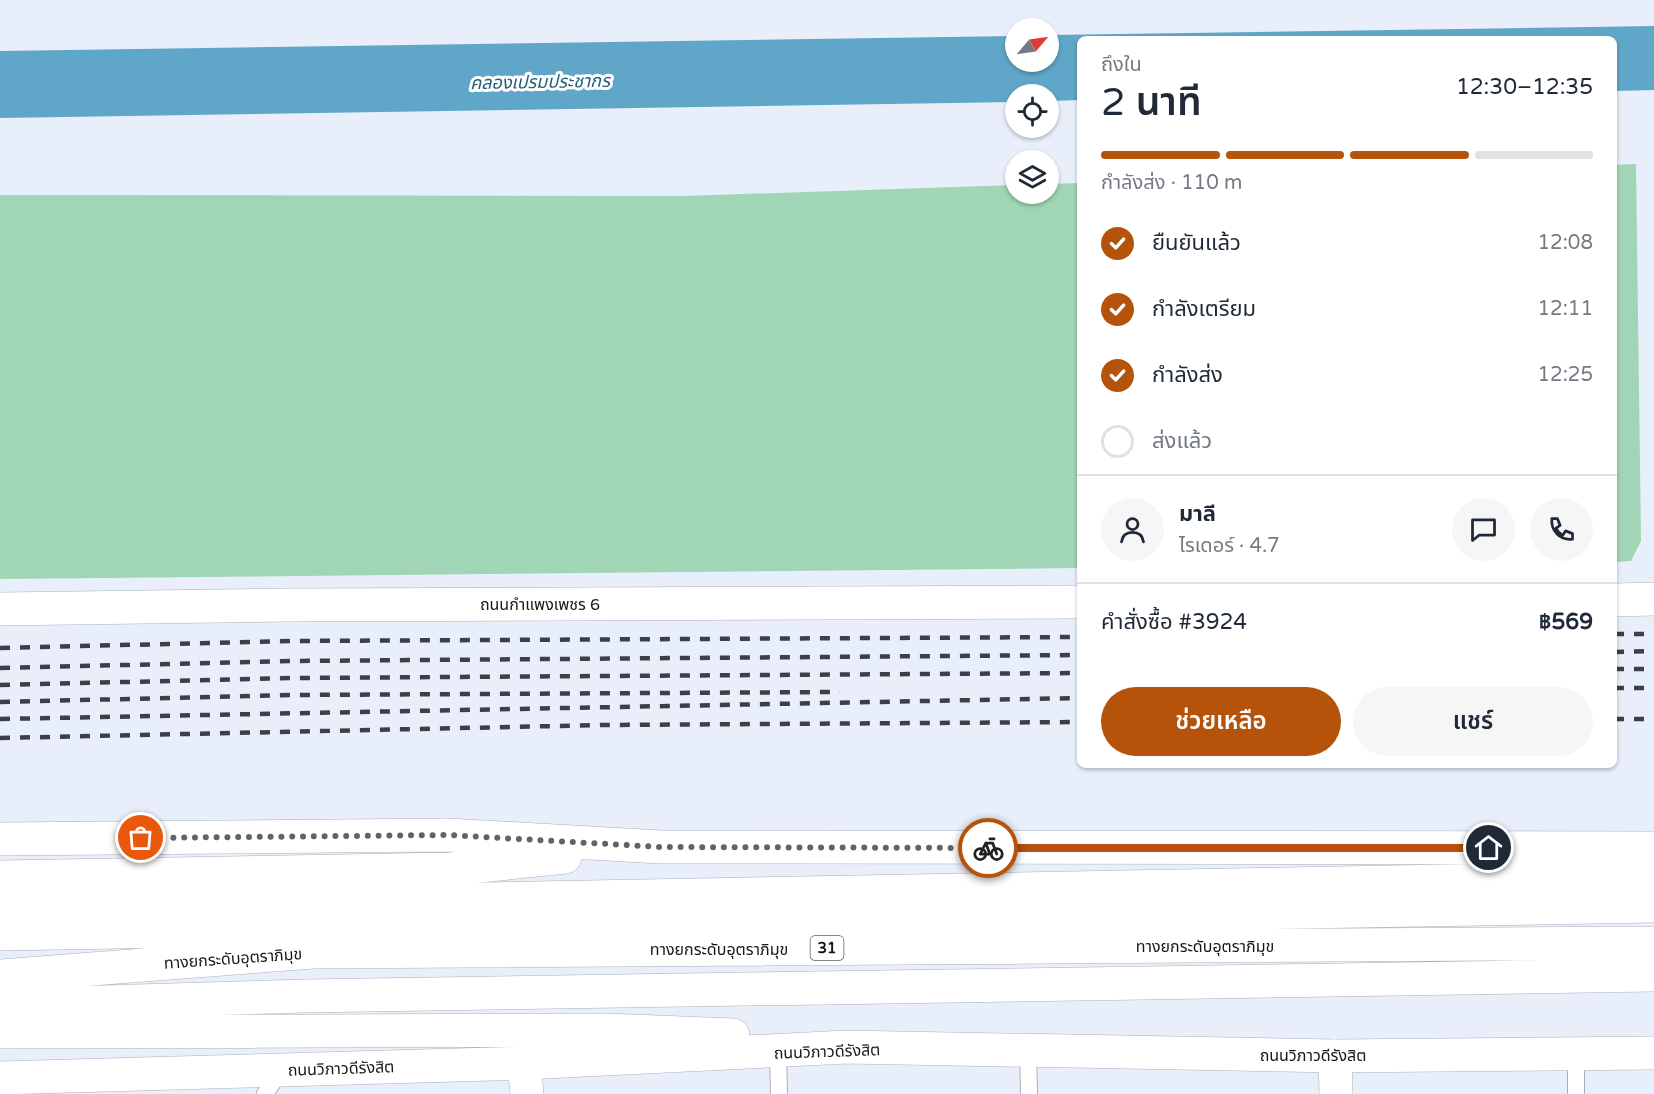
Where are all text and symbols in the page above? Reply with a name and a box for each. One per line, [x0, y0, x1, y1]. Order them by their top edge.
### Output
north arrow [1005, 18, 1059, 72]
map controls [1005, 18, 1059, 204]
text: ถึงใน [1101, 53, 1142, 77]
water label: คลองเปรมประชากร [470, 70, 611, 94]
text: 12:30–12:35 [1456, 74, 1593, 100]
text: 2 นาที [1101, 79, 1202, 126]
button: locate [1005, 84, 1059, 138]
button: layers [1005, 150, 1059, 204]
text: กำลังส่ง · 110 m [1101, 171, 1242, 195]
icon: check [1101, 227, 1134, 260]
text: ยืนยันแล้ว [1152, 230, 1241, 256]
text: 12:08 [1538, 231, 1593, 255]
icon: check [1101, 293, 1134, 326]
text: กำลังเตรียม [1152, 296, 1256, 322]
text: 12:11 [1538, 297, 1593, 321]
icon: check [1101, 359, 1134, 392]
text: กำลังส่ง [1152, 362, 1223, 388]
text: 12:25 [1538, 363, 1593, 387]
text: ส่งแล้ว [1152, 428, 1212, 454]
button: person [1101, 498, 1164, 561]
button: chat [1452, 498, 1515, 561]
button: phone [1530, 498, 1593, 561]
text: มาลี [1179, 501, 1216, 527]
text: ไรเดอร์ · 4.7 [1179, 534, 1280, 558]
street label: ถนนกำแพงเพชร 6 [480, 595, 600, 615]
text: คำสั่งซื้อ #3924 [1101, 609, 1247, 635]
text: ฿569 [1539, 609, 1593, 635]
button: ช่วยเหลือ [1101, 687, 1341, 756]
button: แชร์ [1353, 687, 1593, 756]
pin [115, 812, 166, 863]
courier [958, 818, 1018, 878]
icon: bag [124, 821, 157, 854]
pin [1463, 822, 1514, 873]
icon: home [1472, 831, 1505, 864]
icon: bike [972, 832, 1005, 865]
road number: 31 [810, 936, 844, 960]
street label: ทางยกระดับอุตราภิมุข [1136, 937, 1274, 957]
street label: ทางยกระดับอุตราภิมุข [650, 940, 788, 960]
street label: ทางยกระดับอุตราภิมุข [163, 944, 303, 974]
street label: ถนนวิภาวดีรังสิต [773, 1040, 881, 1064]
street label: ถนนวิภาวดีรังสิต [1260, 1046, 1366, 1066]
street label: ถนนวิภาวดีรังสิต [287, 1057, 395, 1081]

